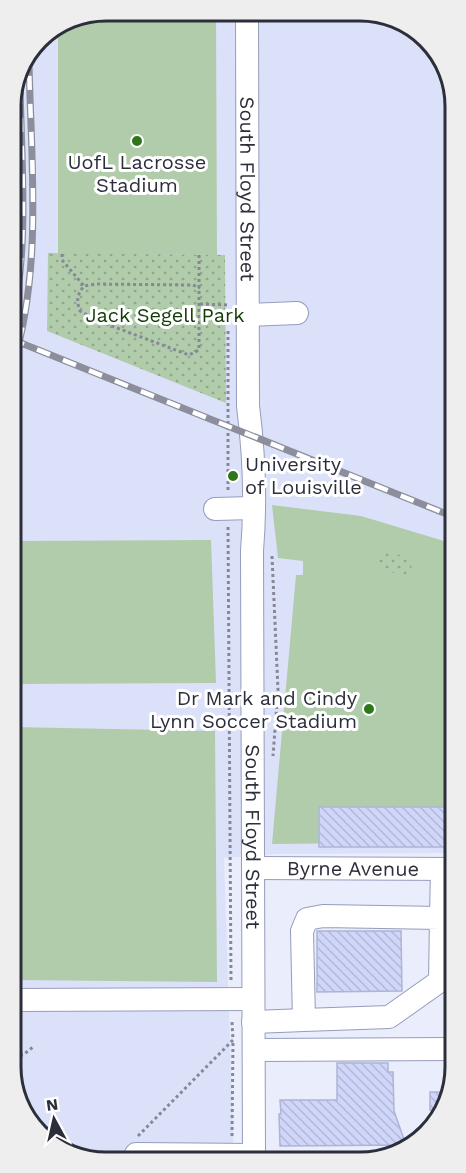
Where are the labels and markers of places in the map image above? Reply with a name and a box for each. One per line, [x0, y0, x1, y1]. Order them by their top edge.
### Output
marker: UofL Lacrosse Stadium [130, 134, 144, 148]
place label: UofL Lacrosse Stadium [68, 150, 206, 197]
place label: University of Louisville [245, 452, 362, 499]
marker: University of Louisville [226, 469, 240, 483]
place label: Dr Mark and Cindy Lynn Soccer Stadium [150, 686, 358, 733]
marker: Dr Mark and Cindy Lynn Soccer Stadium [362, 702, 376, 716]

